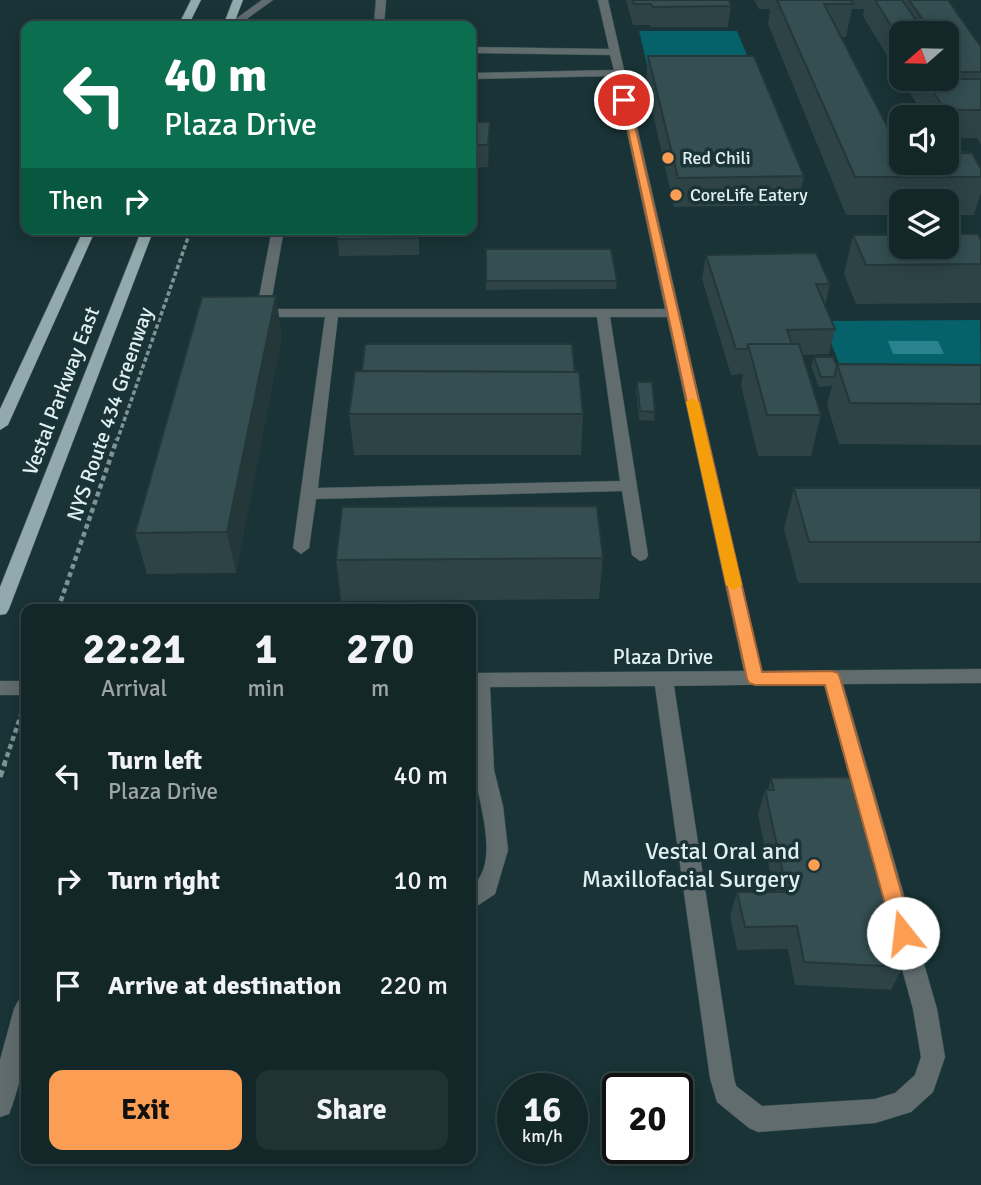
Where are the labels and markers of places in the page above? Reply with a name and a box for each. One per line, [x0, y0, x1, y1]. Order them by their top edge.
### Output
pin [594, 70, 654, 130]
place label: Red Chili [682, 147, 751, 169]
marker: Red Chili [660, 150, 676, 166]
place label: CoreLife Eatery [690, 184, 808, 206]
marker: CoreLife Eatery [668, 187, 684, 203]
place label: Vestal Oral and Maxillofacial Surgery [582, 836, 800, 894]
marker: Vestal Oral and Maxillofacial Surgery [806, 857, 822, 873]

